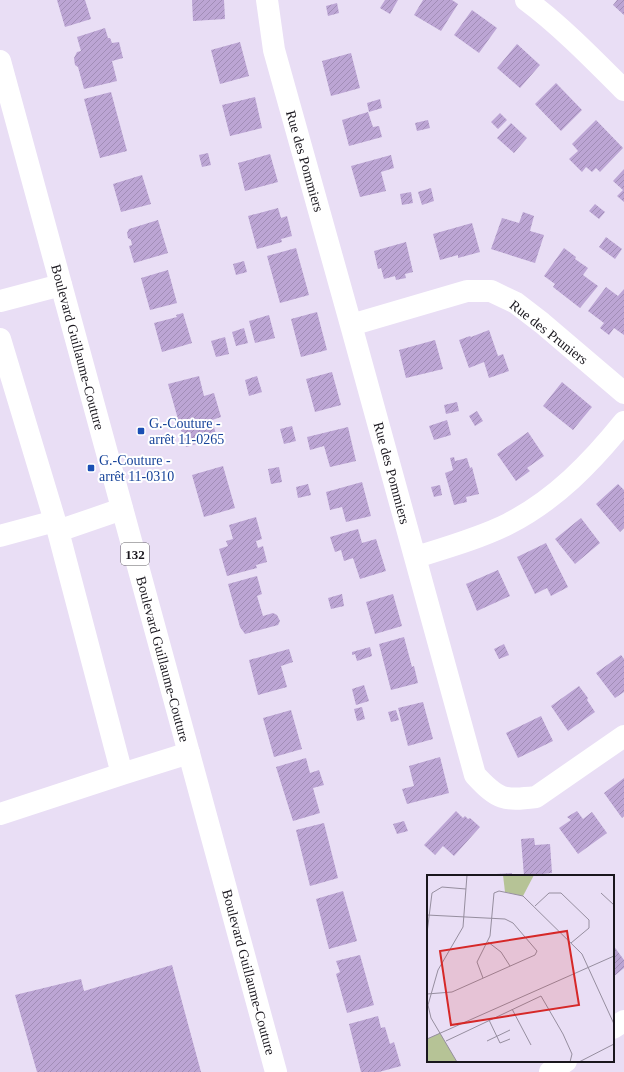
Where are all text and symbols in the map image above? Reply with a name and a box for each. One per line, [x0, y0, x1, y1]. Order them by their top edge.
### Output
street label: Rue des Pommiers [283, 109, 326, 214]
street label: Boulevard Guillaume-Couture [48, 263, 107, 432]
street label: Rue des Pruniers [507, 297, 591, 368]
place label: G.-Couture - arrêt 11-0265 [149, 416, 224, 447]
street label: Rue des Pommiers [371, 420, 412, 526]
marker: G.-Couture - arrêt 11-0265 [136, 426, 146, 436]
place label: G.-Couture - arrêt 11-0310 [99, 453, 174, 484]
marker: G.-Couture - arrêt 11-0310 [86, 463, 96, 473]
road number: 132 [121, 543, 149, 565]
street label: Boulevard Guillaume-Couture [133, 575, 192, 744]
inset map [427, 875, 614, 1062]
street label: Boulevard Guillaume-Couture [219, 888, 278, 1057]

